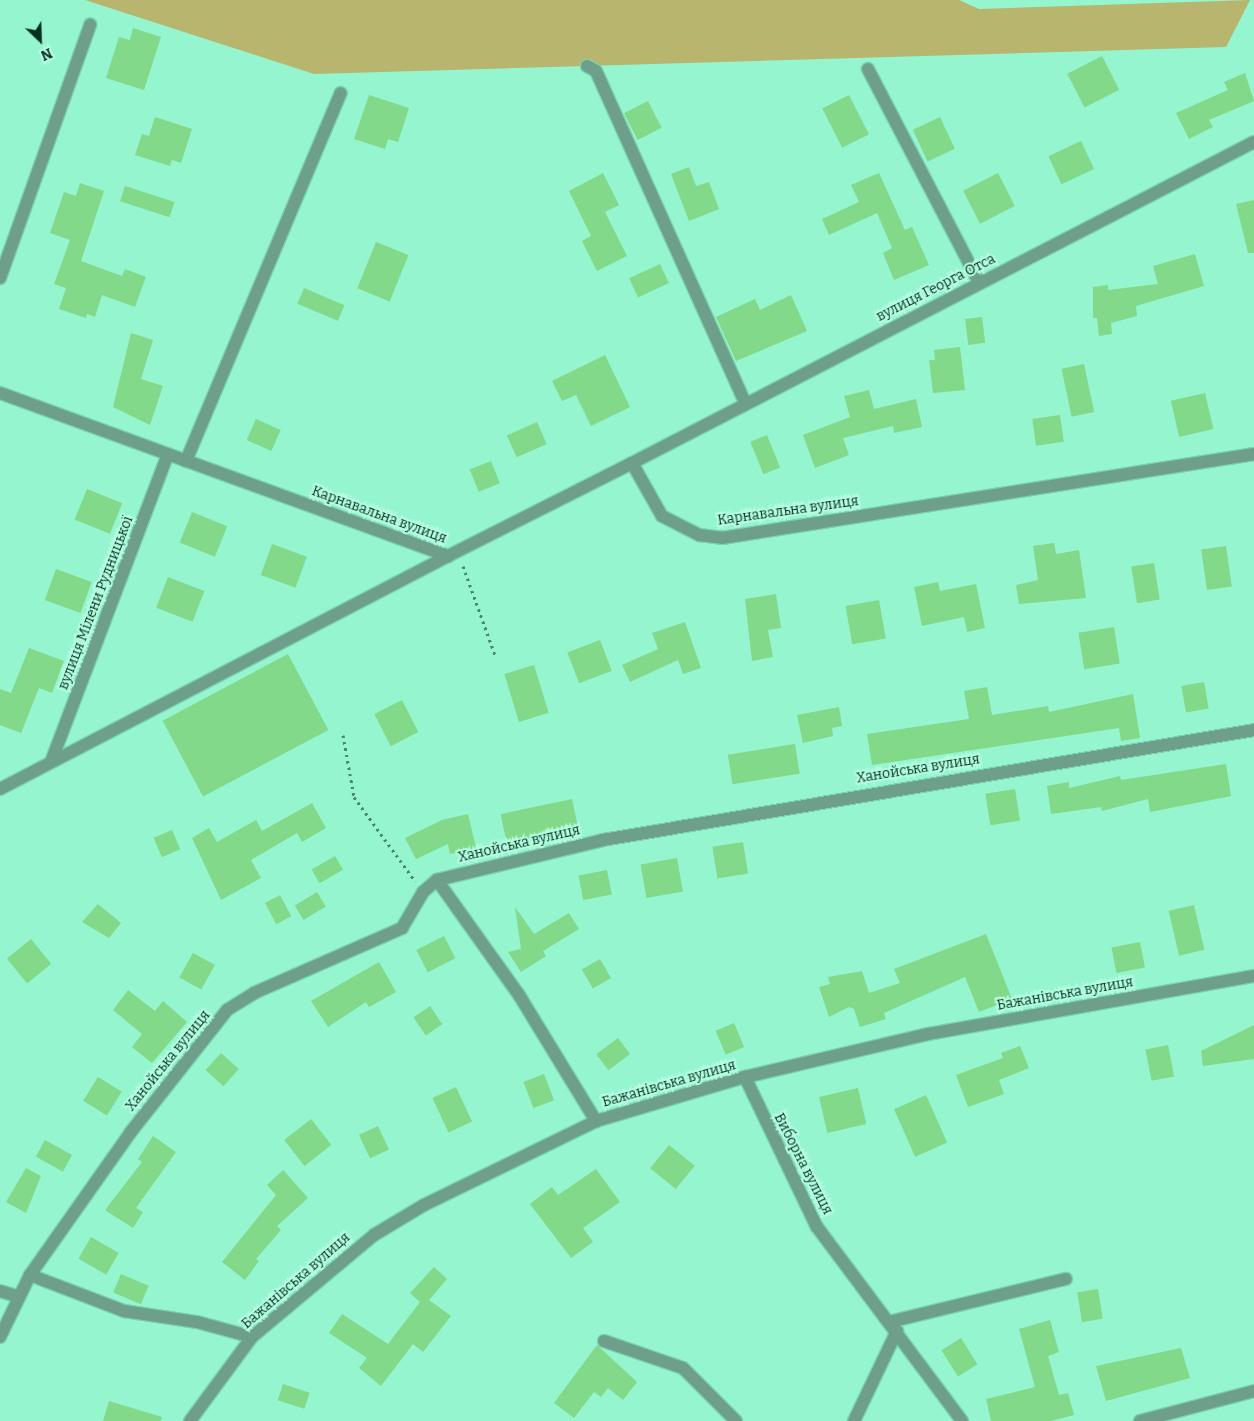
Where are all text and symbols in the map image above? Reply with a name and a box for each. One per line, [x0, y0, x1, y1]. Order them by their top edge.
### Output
north arrow [15, 15, 65, 65]
text: N [38, 44, 55, 64]
street label: вулиця Георга Отса [874, 251, 998, 325]
street label: Карнавальна вулиця [309, 483, 449, 547]
street label: Карнавальна вулиця [716, 493, 860, 529]
street label: вулиця Мілени Рудницької [55, 514, 137, 692]
street label: Ханойська вулиця [855, 751, 981, 787]
street label: Ханойська вулиця [456, 822, 582, 866]
street label: Бажанівська вулиця [996, 974, 1134, 1014]
street label: Ханойська вулиця [122, 1007, 214, 1115]
street label: Бажанівська вулиця [600, 1057, 738, 1111]
street label: Виборна вулиця [770, 1111, 836, 1217]
street label: Бажанівська вулиця [238, 1229, 354, 1333]

